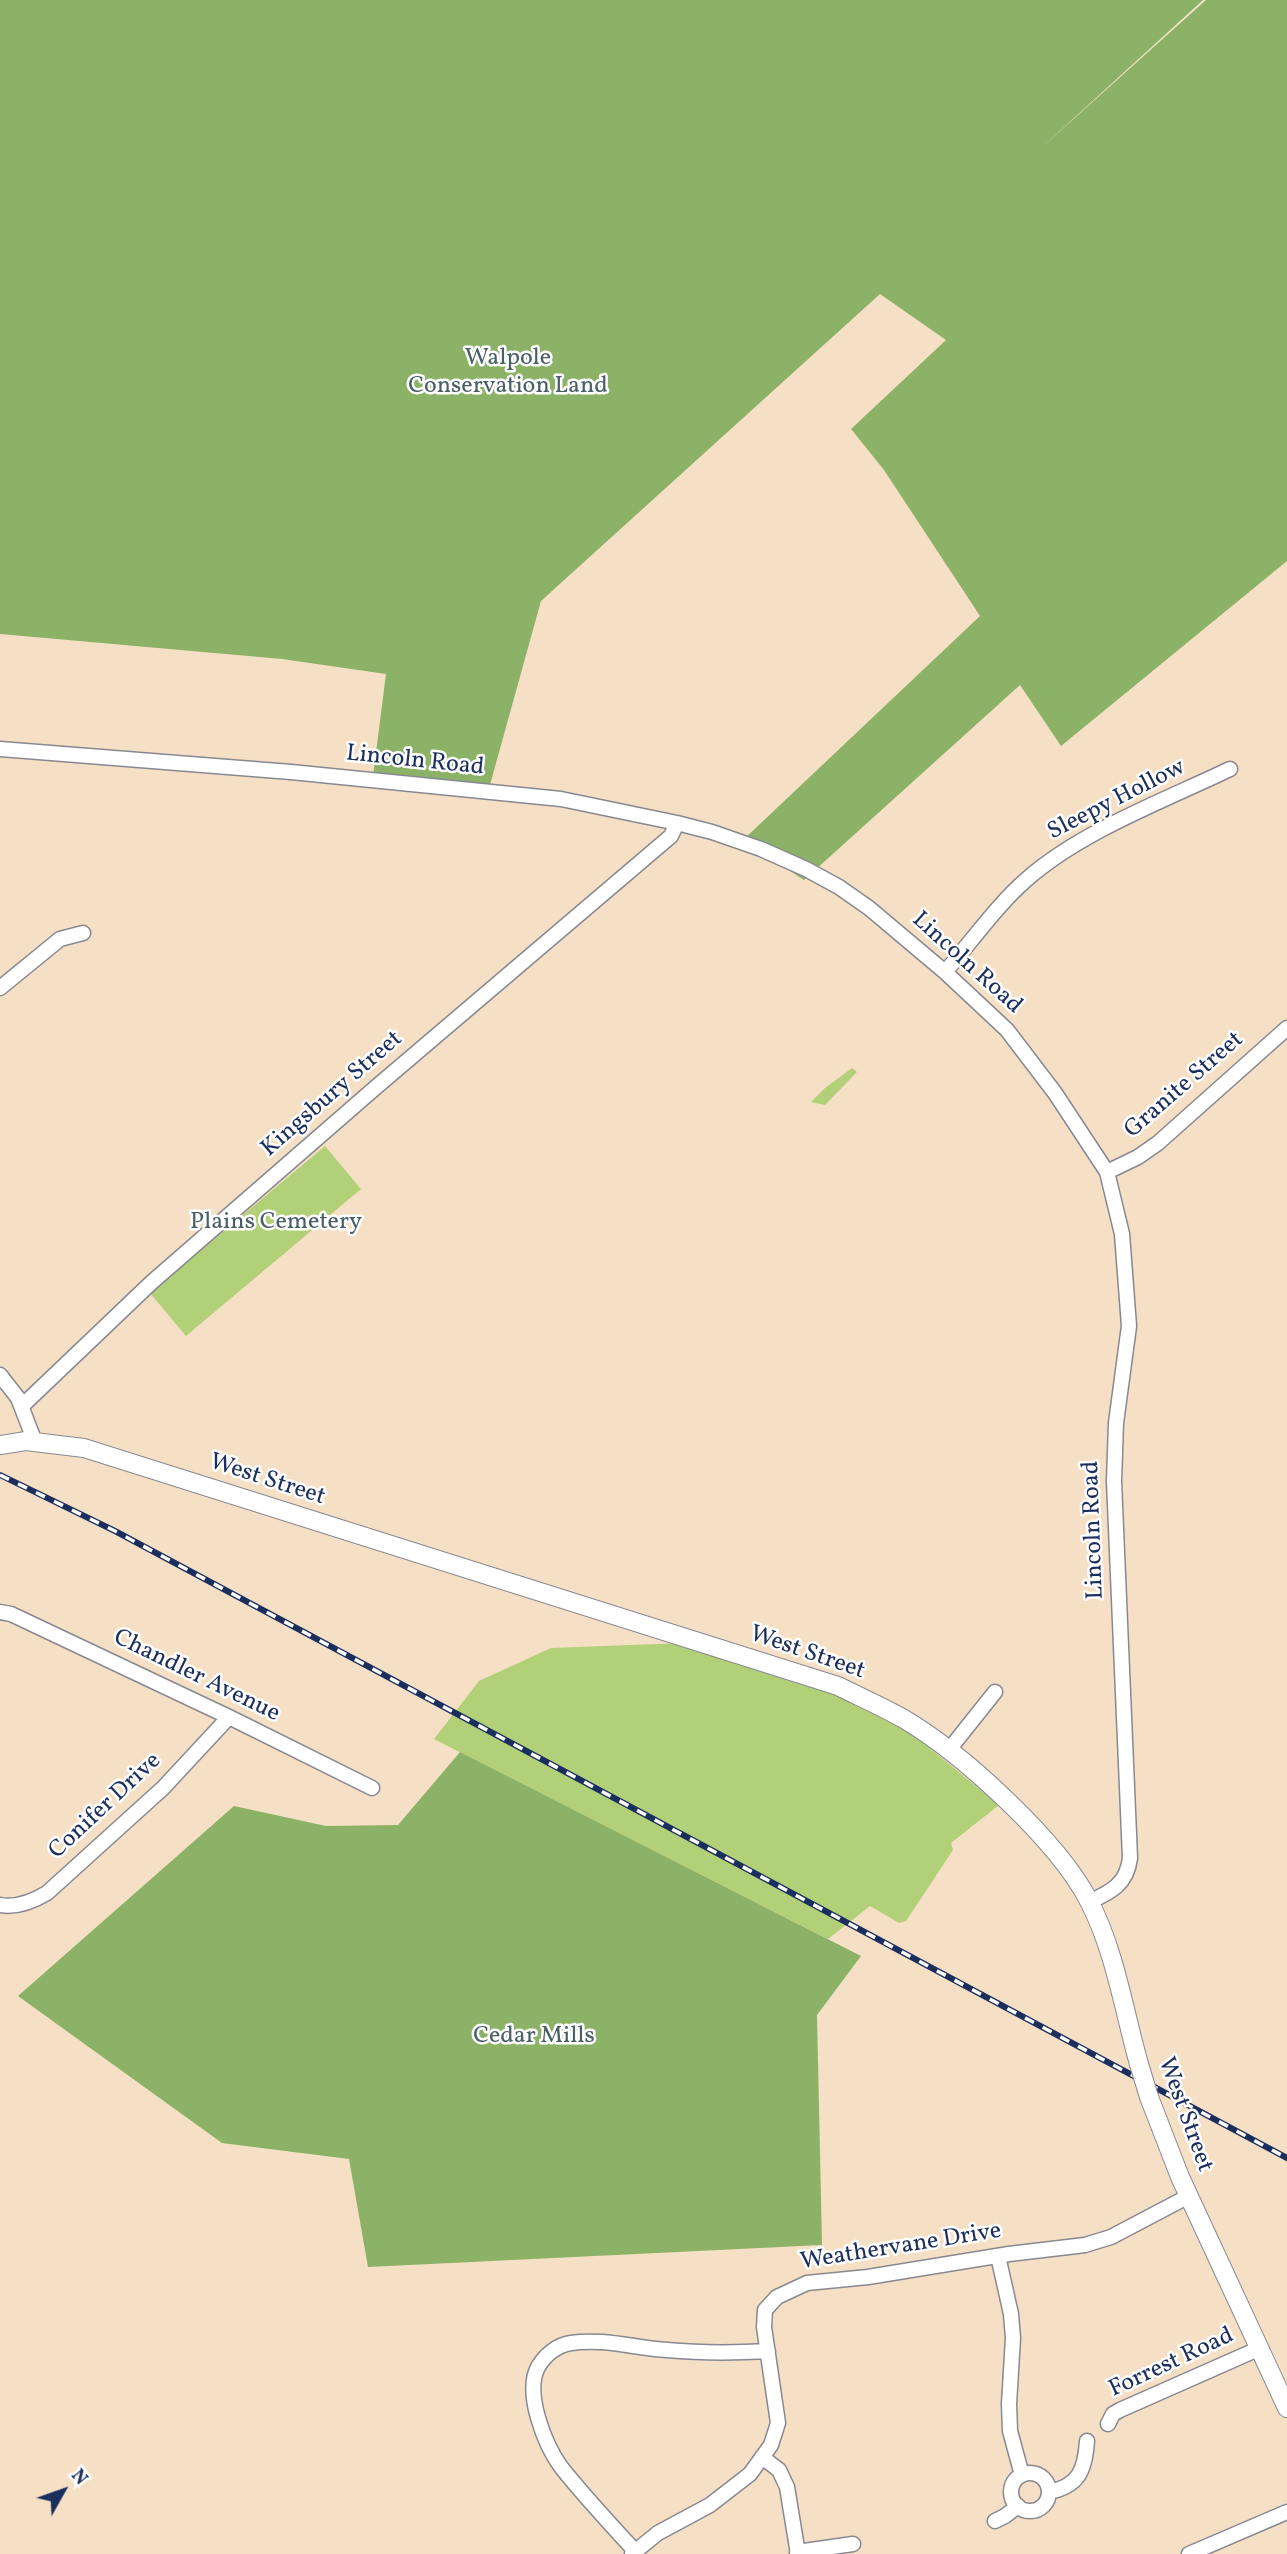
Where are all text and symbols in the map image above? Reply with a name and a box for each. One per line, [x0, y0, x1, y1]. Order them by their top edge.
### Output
park label: Walpole Conservation Land [408, 346, 608, 402]
street label: Lincoln Road [345, 740, 485, 784]
street label: Sleepy Hollow [1043, 754, 1191, 848]
street label: Lincoln Road [905, 907, 1027, 1021]
street label: Kingsbury Street [256, 1026, 410, 1164]
street label: Granite Street [1120, 1026, 1250, 1146]
park label: Plains Cemetery [190, 1210, 362, 1238]
street label: West Street [206, 1449, 328, 1513]
street label: Lincoln Road [1078, 1460, 1112, 1600]
street label: West Street [746, 1621, 868, 1687]
street label: Chandler Avenue [108, 1624, 284, 1730]
street label: Conifer Drive [44, 1748, 168, 1866]
park label: Cedar Mills [473, 2024, 595, 2052]
street label: West Street [1150, 2054, 1218, 2176]
street label: Weathervane Drive [798, 2218, 1004, 2278]
street label: Forrest Road [1105, 2323, 1239, 2405]
north arrow [28, 2456, 98, 2526]
text: N [65, 2464, 93, 2491]

